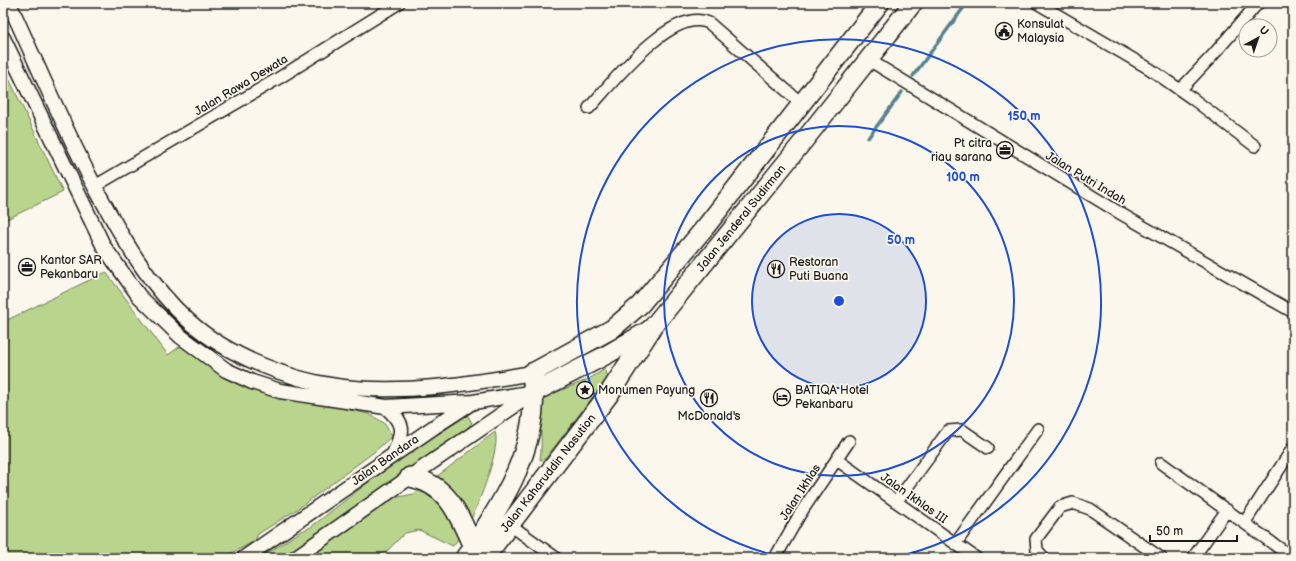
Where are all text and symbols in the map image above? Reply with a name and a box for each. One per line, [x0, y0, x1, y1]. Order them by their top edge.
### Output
place label: Konsulat Malaysia [1017, 17, 1065, 46]
north arrow [1238, 18, 1278, 58]
public building icon: Konsulat Malaysia [994, 21, 1014, 41]
text: U [1257, 23, 1271, 38]
street label: Jalan Rawa Dewata [192, 52, 291, 119]
text: 150 m [1008, 109, 1040, 124]
place label: Pt citra riau sarana [931, 136, 992, 165]
office icon: Pt citra riau sarana [995, 140, 1015, 160]
street label: Jalan Putri Indah [1043, 148, 1129, 209]
street label: Jalan Jenderal Sudirman [694, 162, 789, 275]
text: 100 m [946, 170, 980, 185]
text: 50 m [887, 233, 915, 248]
place label: Kantor SAR Pekanbaru [40, 253, 102, 282]
place label: Restoran Puti Buana [789, 255, 848, 284]
office icon: Kantor SAR Pekanbaru [17, 257, 37, 277]
restaurant icon: Restoran Puti Buana [766, 259, 786, 279]
centre of rings [832, 294, 846, 308]
place icon: Monumen Payung [575, 380, 595, 400]
place label: Monumen Payung [598, 383, 695, 398]
place label: BATIQA Hotel Pekanbaru [795, 383, 869, 412]
hotel icon: BATIQA Hotel Pekanbaru [772, 387, 792, 407]
restaurant icon: McDonald's [699, 388, 719, 408]
place label: McDonald's [678, 409, 741, 424]
street label: Jalan Kaharuddin Nasution [497, 411, 599, 536]
street label: Jalan Bandara [349, 432, 422, 489]
street label: Jalan Ikhlas [777, 461, 824, 523]
street label: Jalan Ikhlas III [877, 470, 950, 527]
scale bar [1150, 517, 1237, 543]
text: 50 m [1156, 524, 1183, 539]

